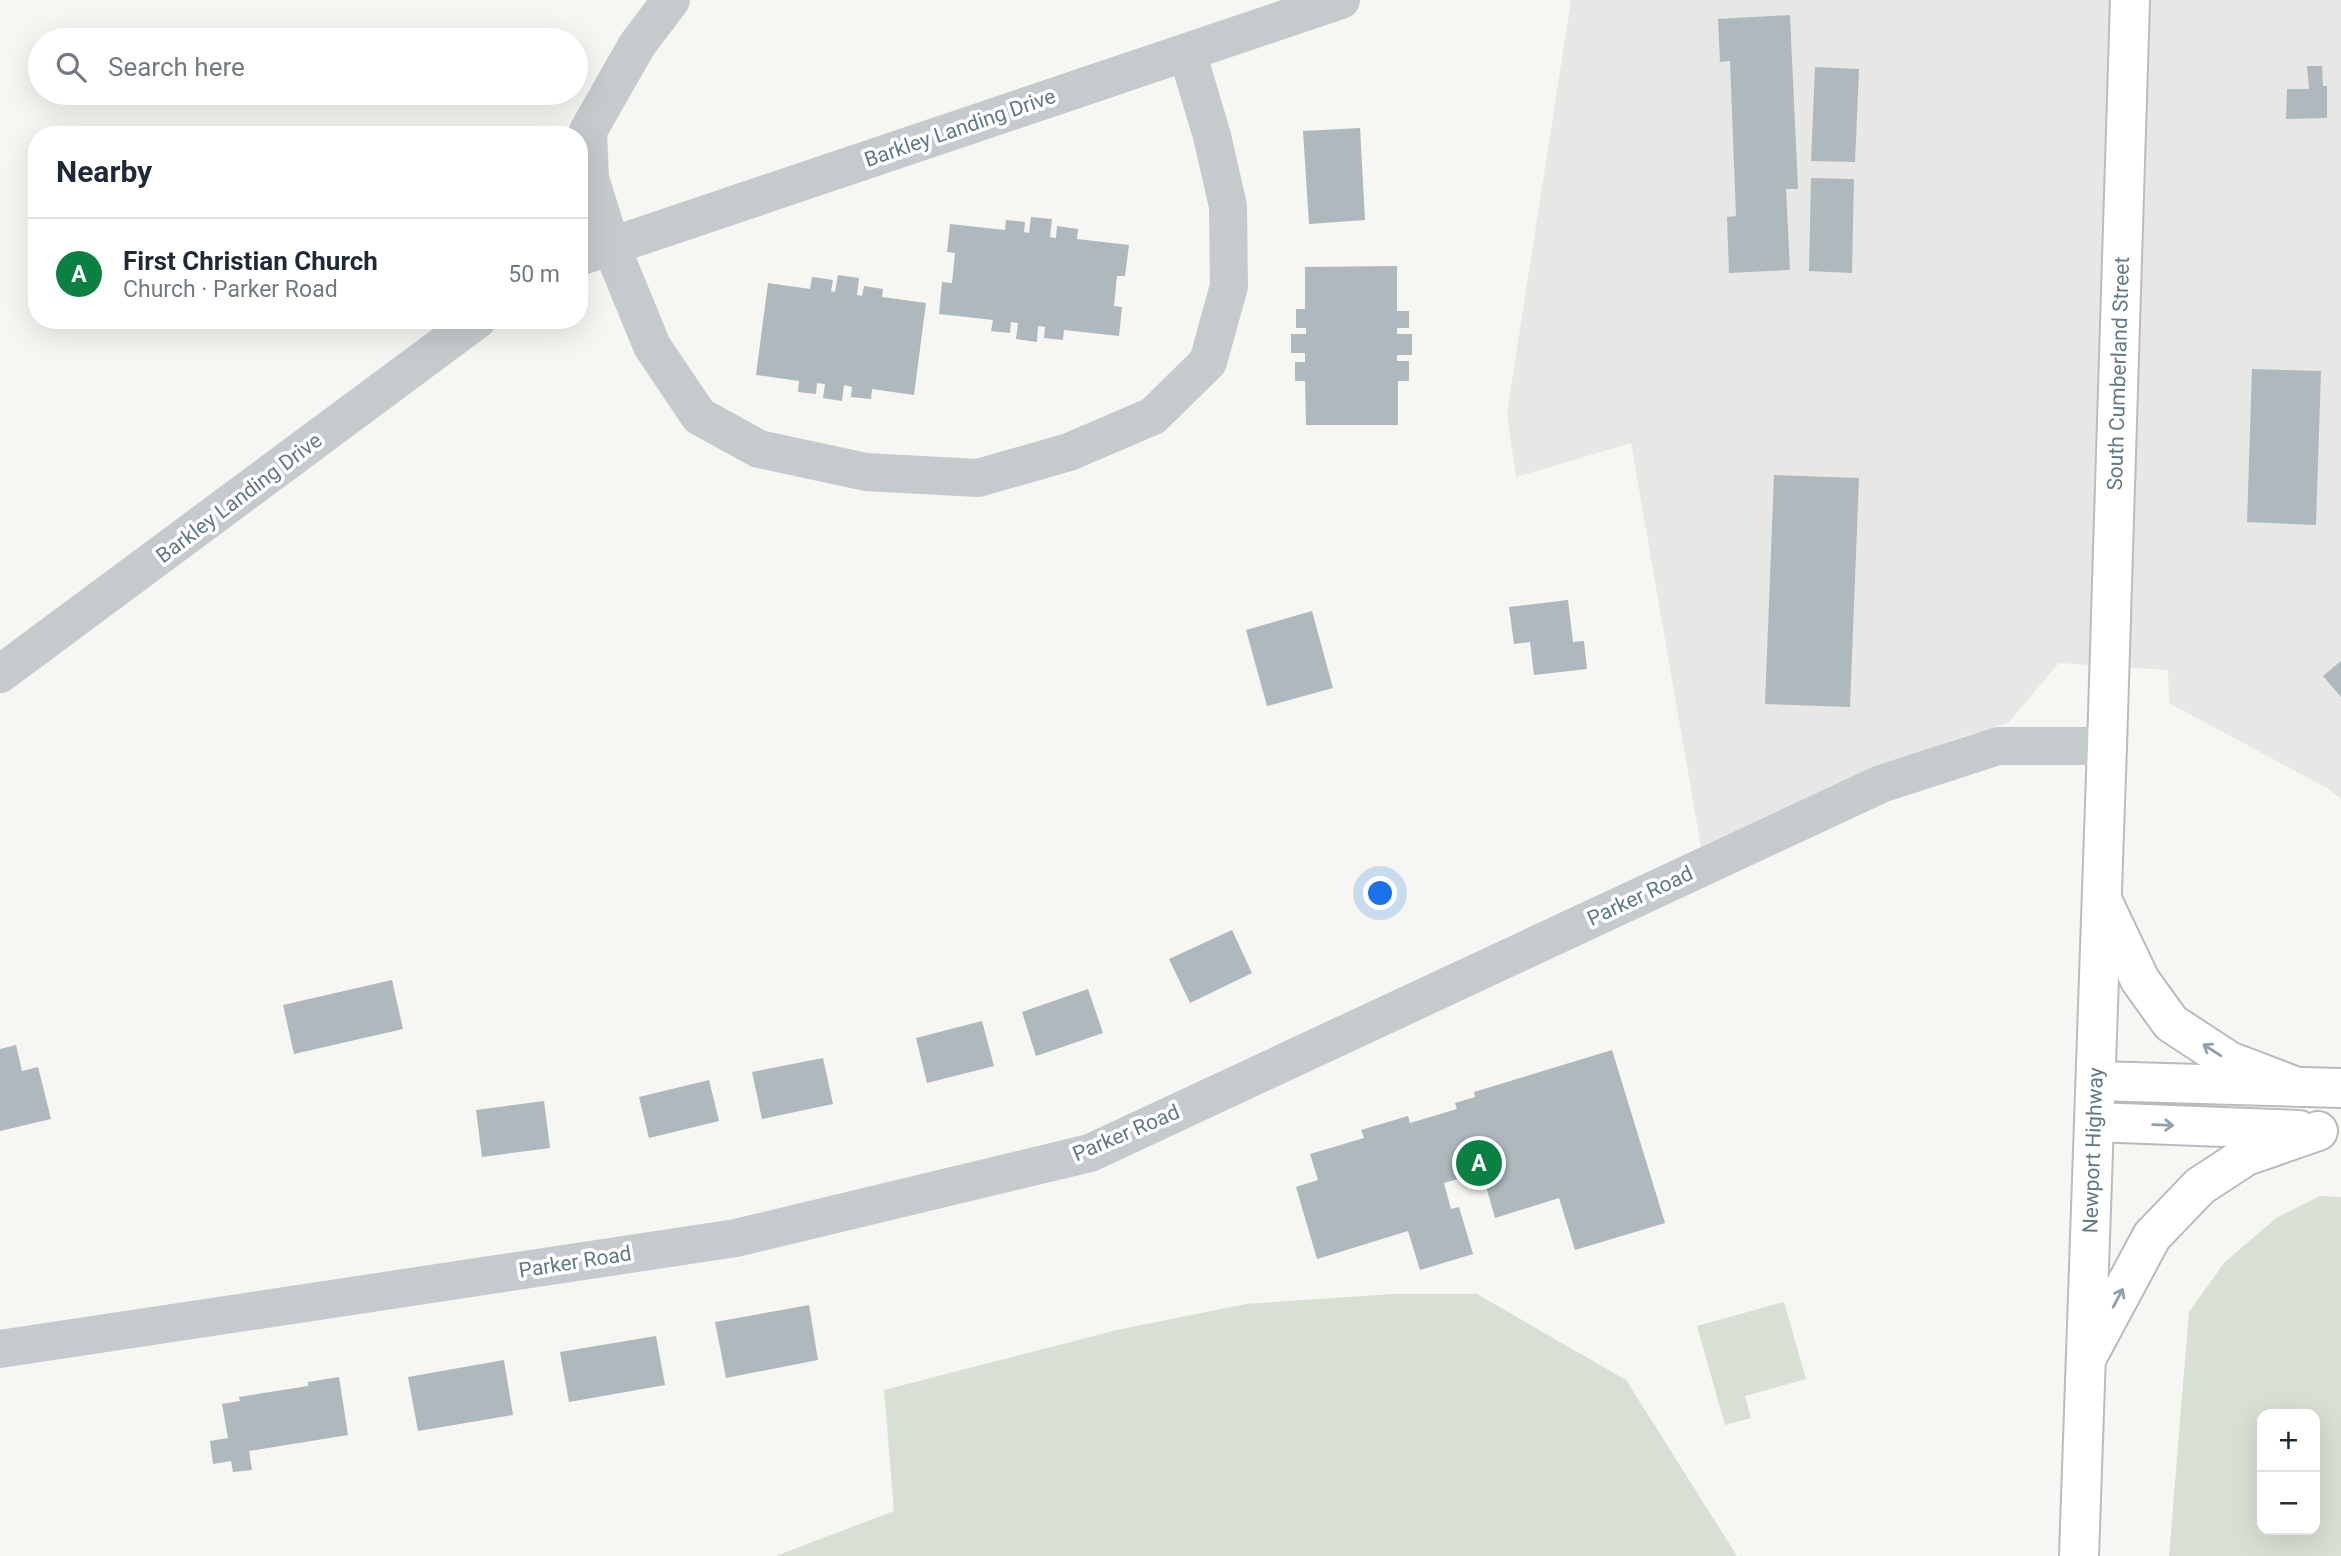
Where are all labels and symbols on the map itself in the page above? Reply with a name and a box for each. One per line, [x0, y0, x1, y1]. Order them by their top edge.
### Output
street label: Barkley Landing Drive [861, 84, 1059, 172]
street label: South Cumberland Street [2103, 256, 2134, 491]
street label: Barkley Landing Drive [152, 428, 326, 568]
street label: Parker Road [1583, 861, 1697, 931]
your location [1363, 876, 1397, 910]
one-way arrow [2203, 1043, 2222, 1057]
street label: Newport Highway [2078, 1067, 2108, 1234]
street label: Parker Road [1069, 1100, 1183, 1166]
one-way arrow [2151, 1118, 2174, 1131]
pin: A [1456, 1137, 1502, 1189]
street label: Parker Road [517, 1241, 633, 1283]
one-way arrow [2111, 1289, 2125, 1309]

